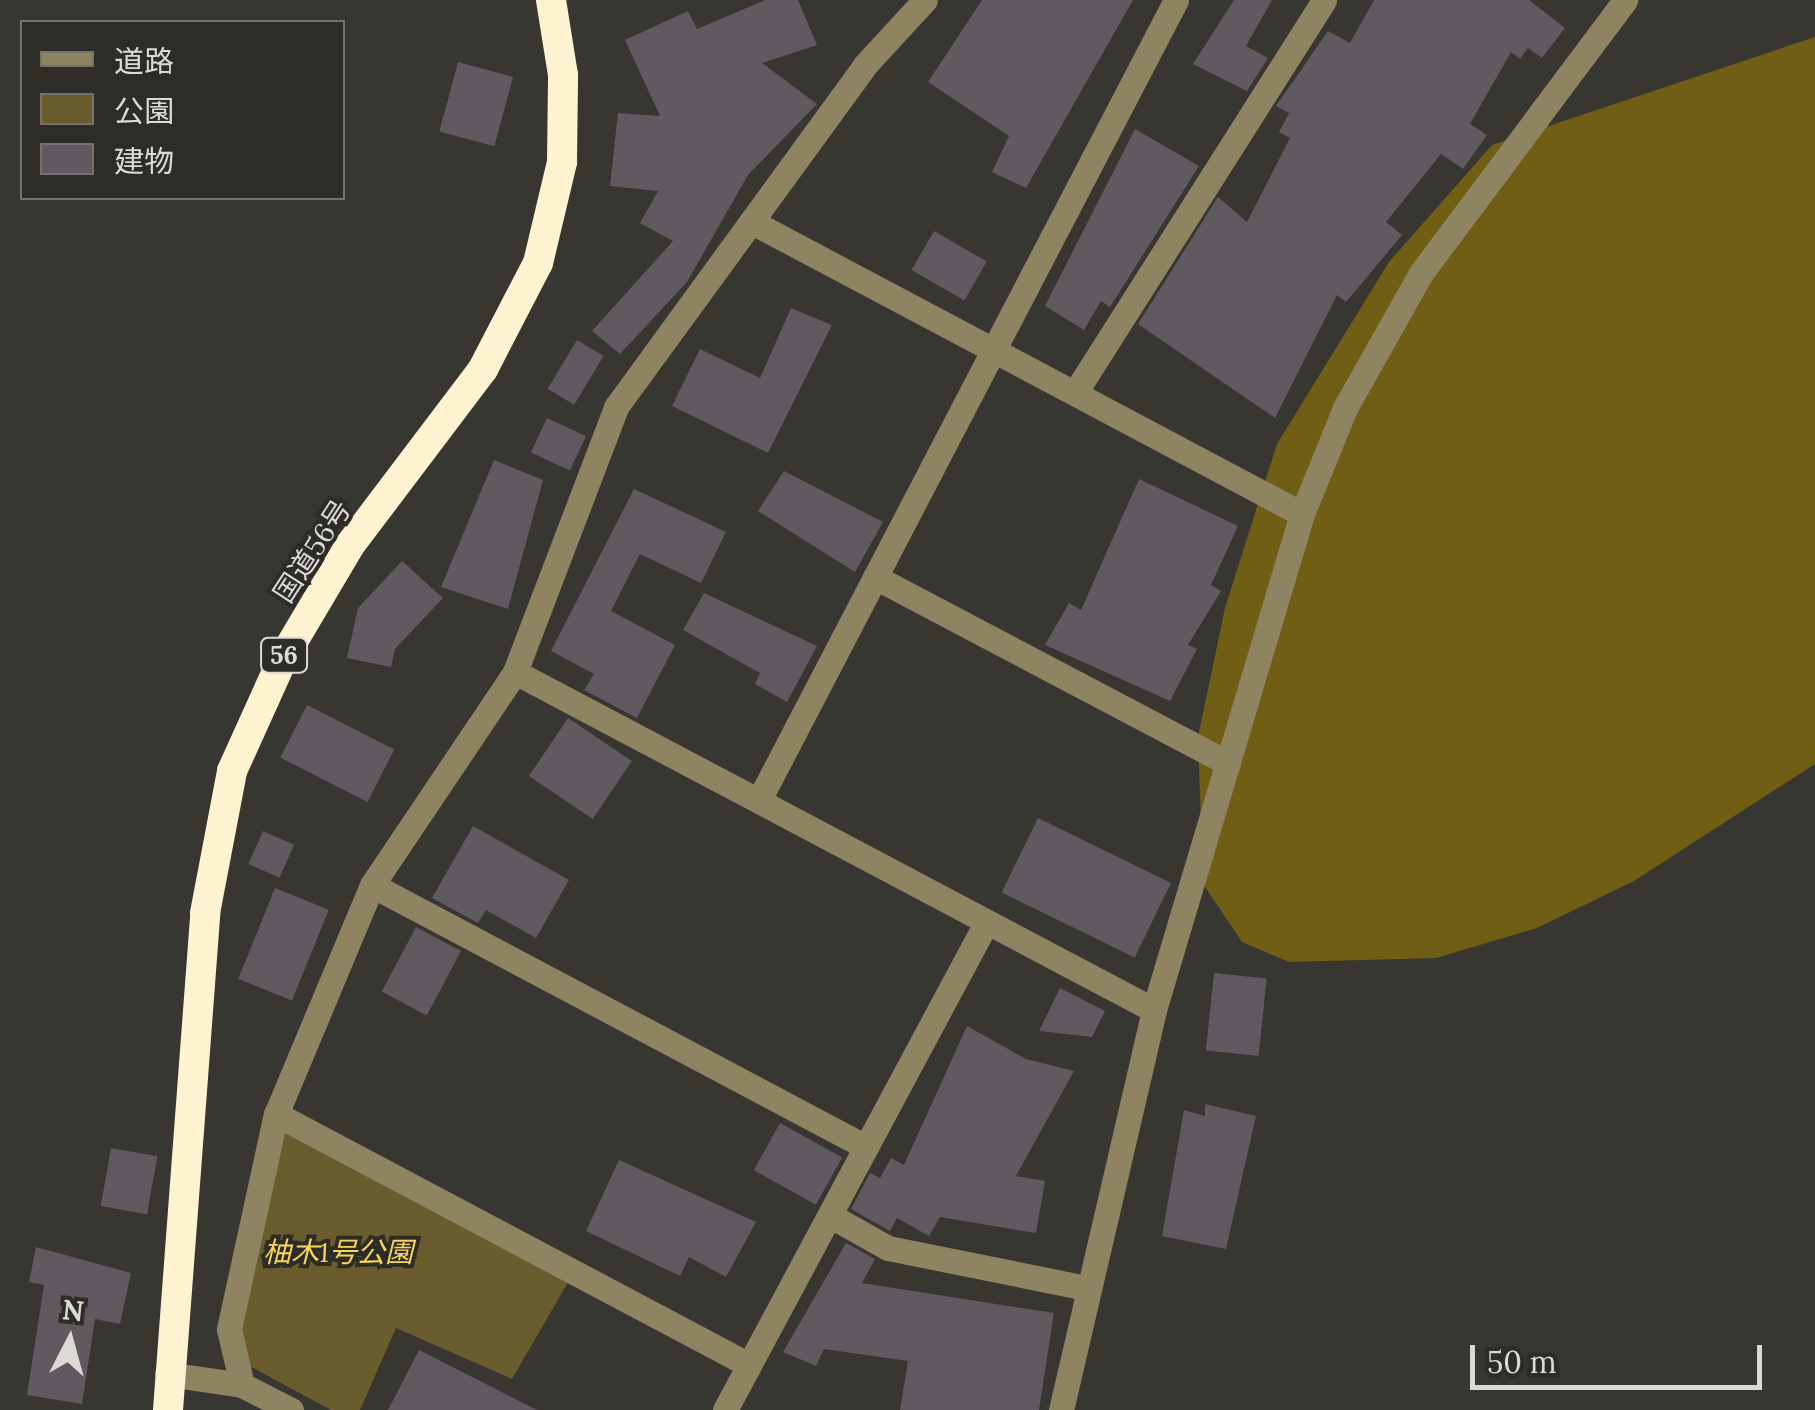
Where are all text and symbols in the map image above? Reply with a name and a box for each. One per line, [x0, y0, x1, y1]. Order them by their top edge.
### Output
legend [20, 20, 345, 200]
text: 道路 [114, 42, 174, 80]
text: 公園 [114, 92, 174, 130]
text: 建物 [114, 142, 174, 180]
street label: 国道56号 [266, 493, 358, 609]
road number: 56 [259, 635, 309, 675]
park label: 柚木1号公園 [263, 1235, 413, 1269]
north arrow [20, 1290, 120, 1390]
text: N [60, 1291, 86, 1329]
scale bar [1475, 1325, 1768, 1387]
text: 50 m [1487, 1343, 1557, 1381]

